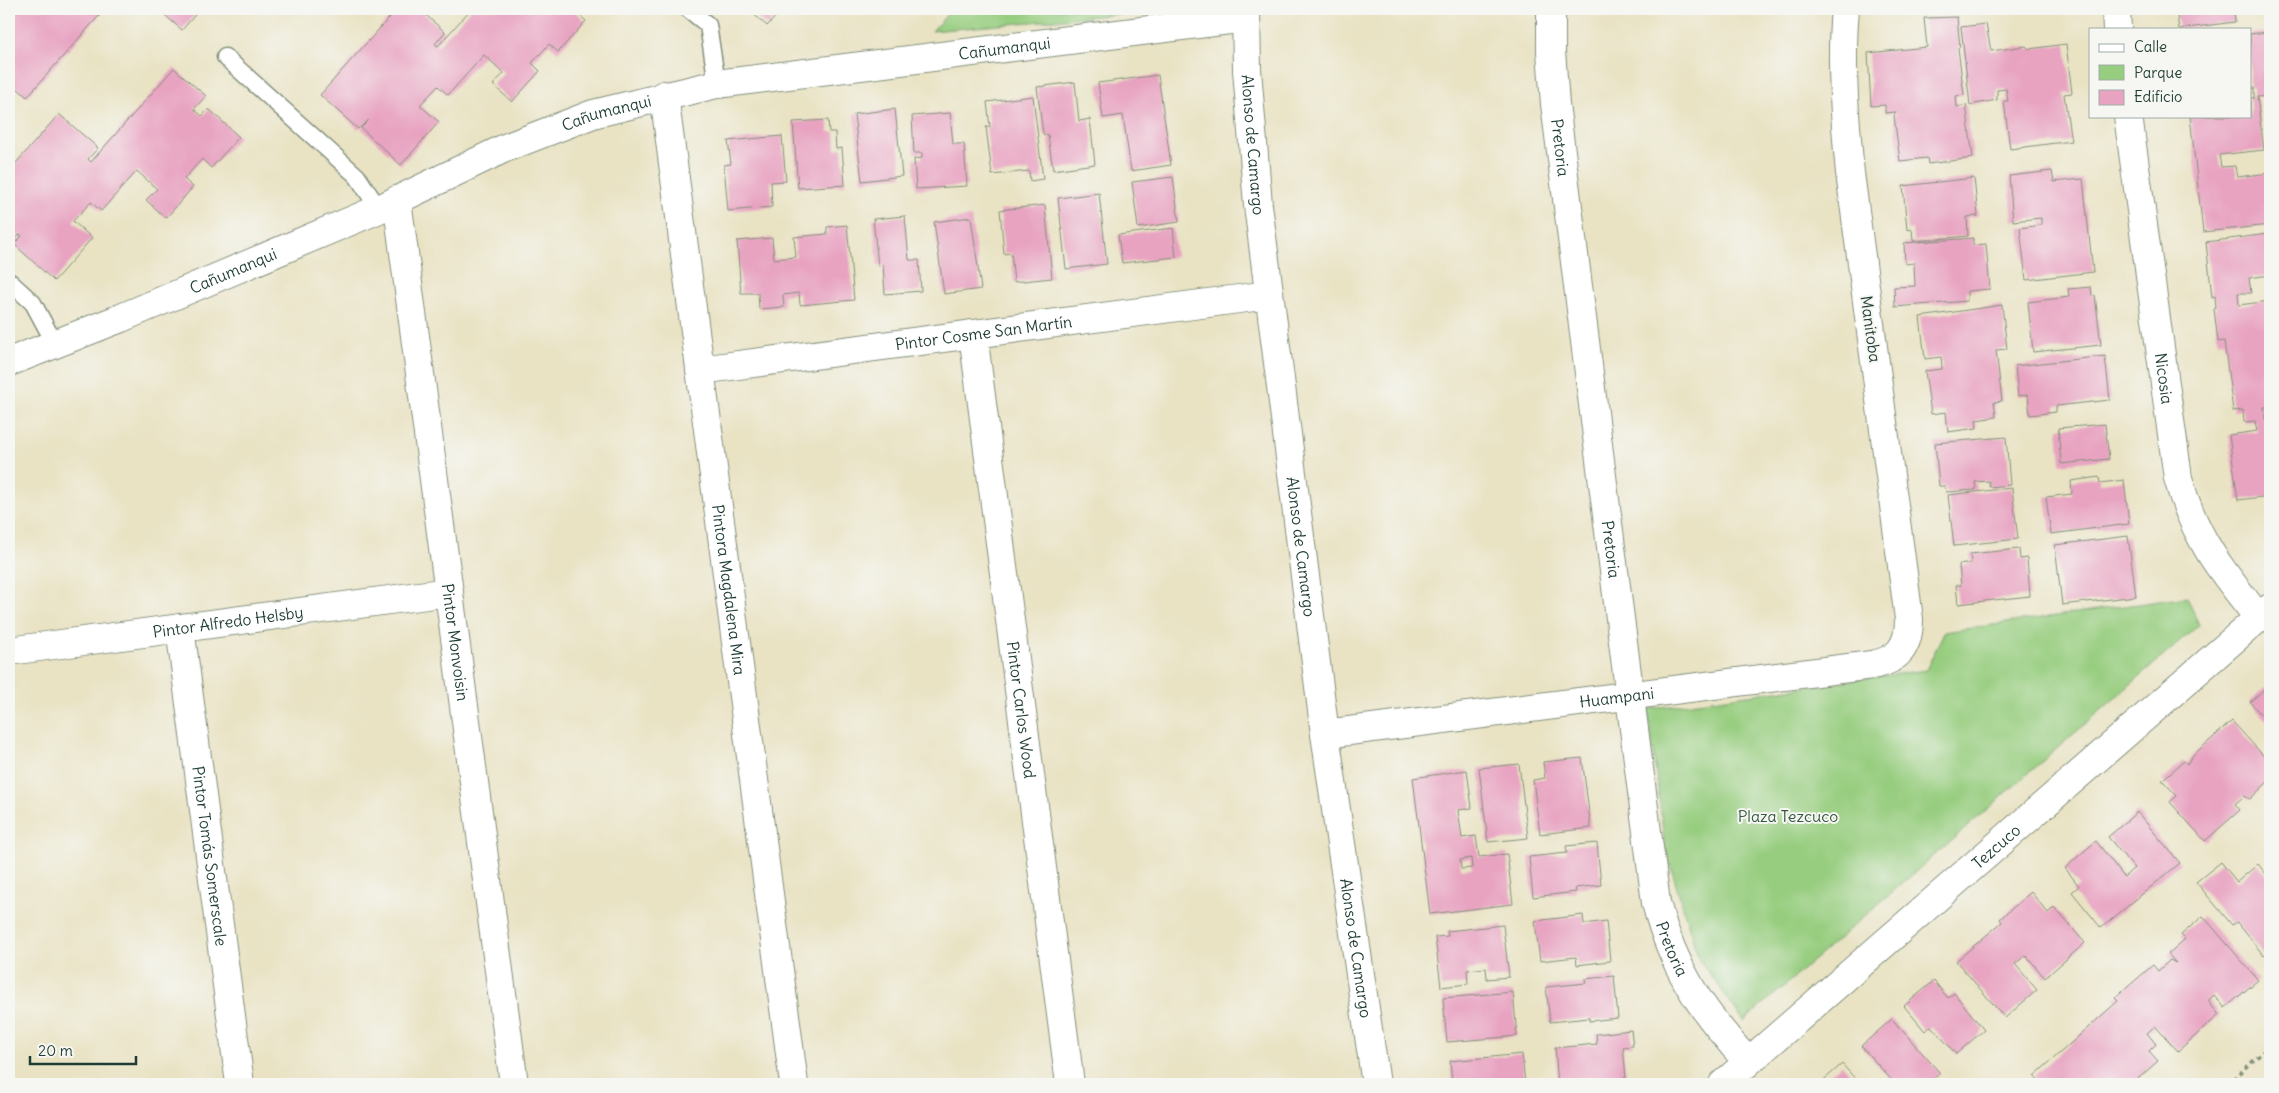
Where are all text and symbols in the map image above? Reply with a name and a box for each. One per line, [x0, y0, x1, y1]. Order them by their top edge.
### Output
legend [2089, 28, 2252, 118]
street label: Cañumanqui [957, 32, 1052, 64]
text: Calle [2134, 37, 2167, 56]
text: Parque [2134, 63, 2182, 82]
street label: Alonso de Camargo [1237, 74, 1269, 216]
text: Edificio [2134, 87, 2182, 106]
street label: Cañumanqui [559, 90, 653, 135]
street label: Pretoria [1547, 117, 1574, 178]
street label: Cañumanqui [187, 243, 280, 298]
street label: Manitoba [1856, 294, 1886, 364]
street label: Pintor Cosme San Martín [894, 311, 1073, 354]
street label: Nicosia [2151, 352, 2178, 405]
street label: Alonso de Camargo [1283, 476, 1320, 618]
street label: Pintora Magdalena Mira [708, 503, 750, 676]
street label: Pretoria [1598, 519, 1625, 579]
street label: Pintor Monvoisin [438, 582, 473, 702]
street label: Pintor Alfredo Helsby [151, 602, 305, 642]
street label: Pintor Carlos Wood [1003, 640, 1040, 780]
street label: Huampani [1578, 683, 1655, 712]
street label: Pintor Tomás Somerscale [188, 765, 232, 947]
park label: Plaza Tezcuco [1738, 806, 1838, 826]
street label: Tezcuco [1968, 820, 2024, 873]
street label: Alonso de Camargo [1336, 877, 1376, 1019]
street label: Pretoria [1652, 919, 1693, 980]
scale bar [30, 1033, 136, 1065]
text: 20 m [38, 1041, 73, 1060]

